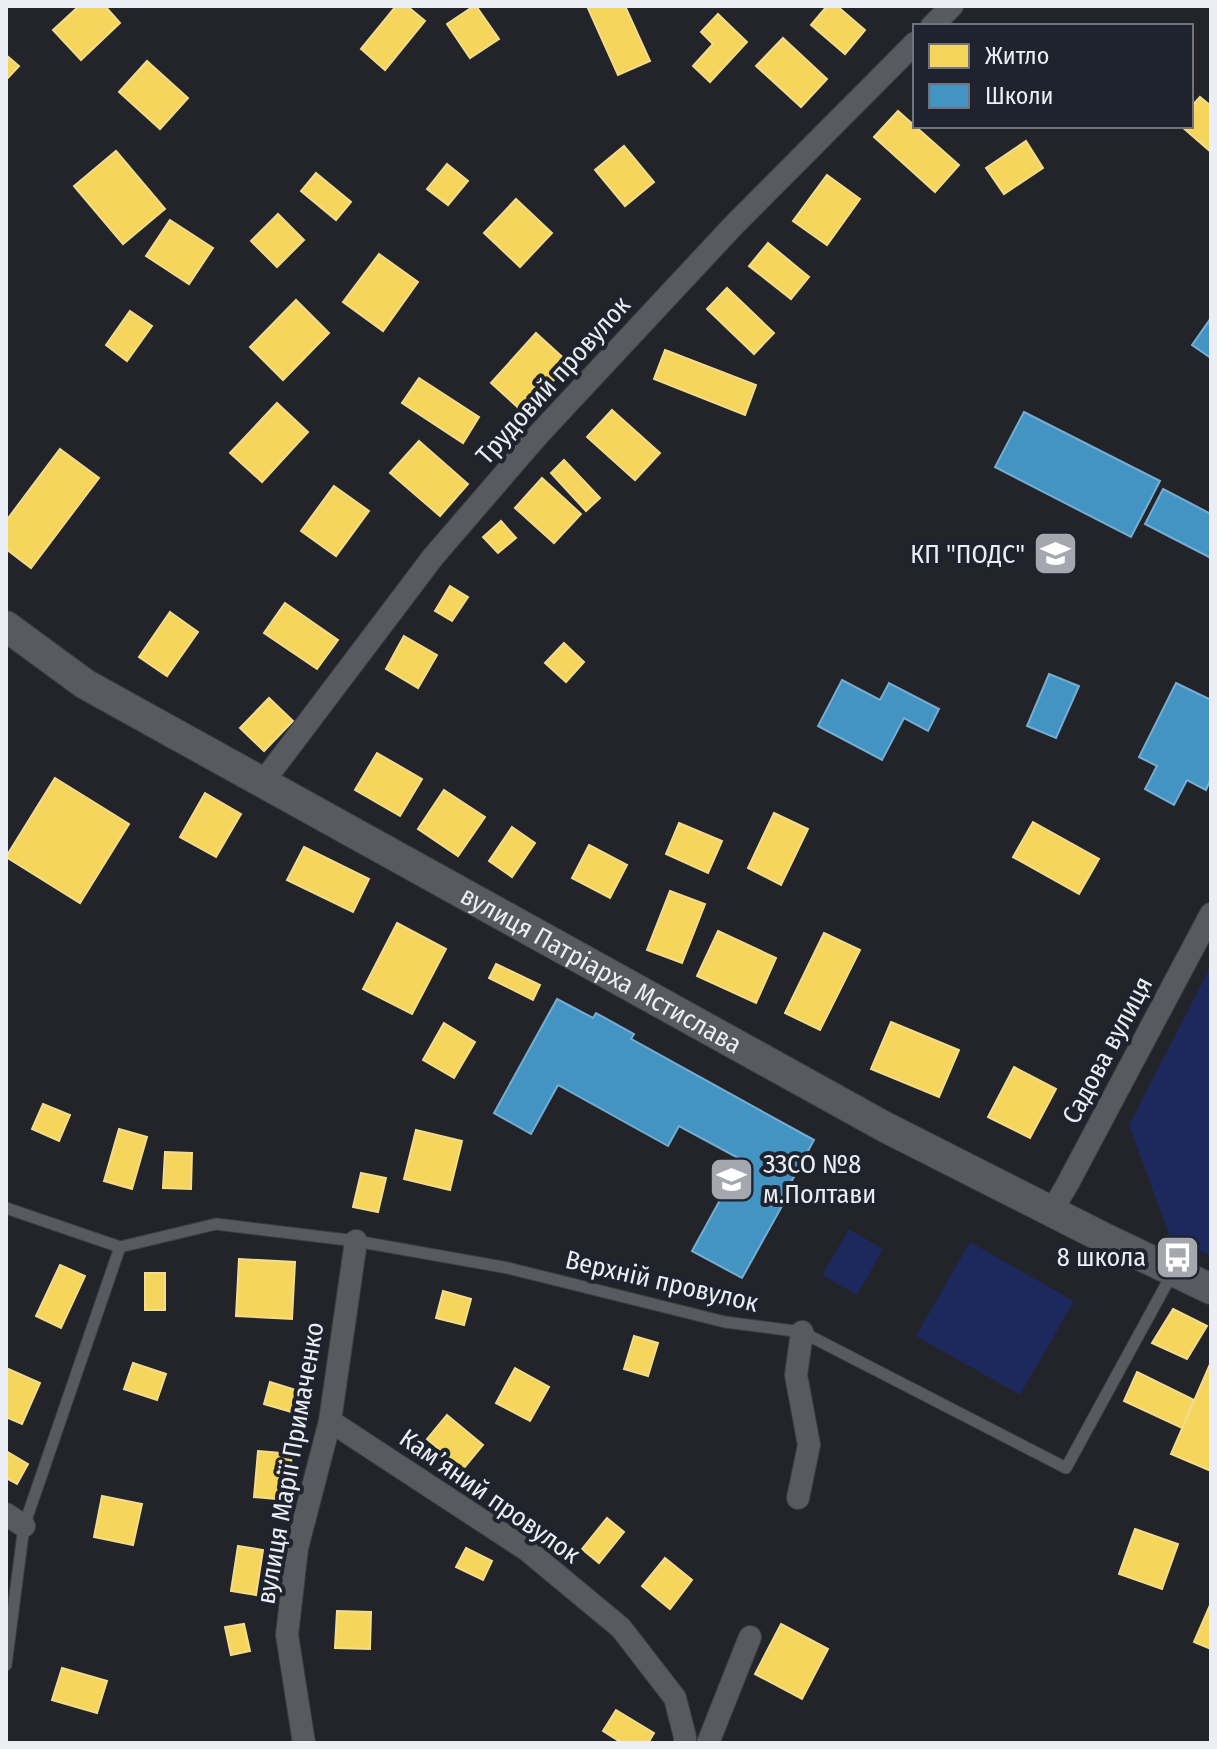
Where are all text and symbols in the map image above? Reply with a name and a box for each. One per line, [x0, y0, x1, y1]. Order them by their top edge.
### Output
legend [913, 24, 1193, 128]
text: Житло [985, 42, 1049, 70]
text: Школи [985, 82, 1053, 110]
street label: Трудовий провулок [470, 290, 637, 471]
school or university icon: КП "ПОДС" [1032, 530, 1080, 578]
place label: КП "ПОДС" [910, 539, 1025, 570]
street label: вулиця Патріарха Мстислава [455, 880, 747, 1060]
street label: Садова вулиця [1056, 971, 1159, 1129]
place label: ЗЗСО №8 м.Полтави [763, 1149, 876, 1210]
school or university icon: ЗЗСО №8 м.Полтави [708, 1155, 756, 1203]
bus stop icon: 8 школа [1153, 1233, 1201, 1281]
place label: 8 школа [1057, 1242, 1146, 1273]
street label: Верхній провулок [562, 1244, 761, 1319]
street label: вулиця Марії Примаченко [250, 1320, 331, 1607]
street label: Камʼяний провулок [394, 1423, 586, 1570]

